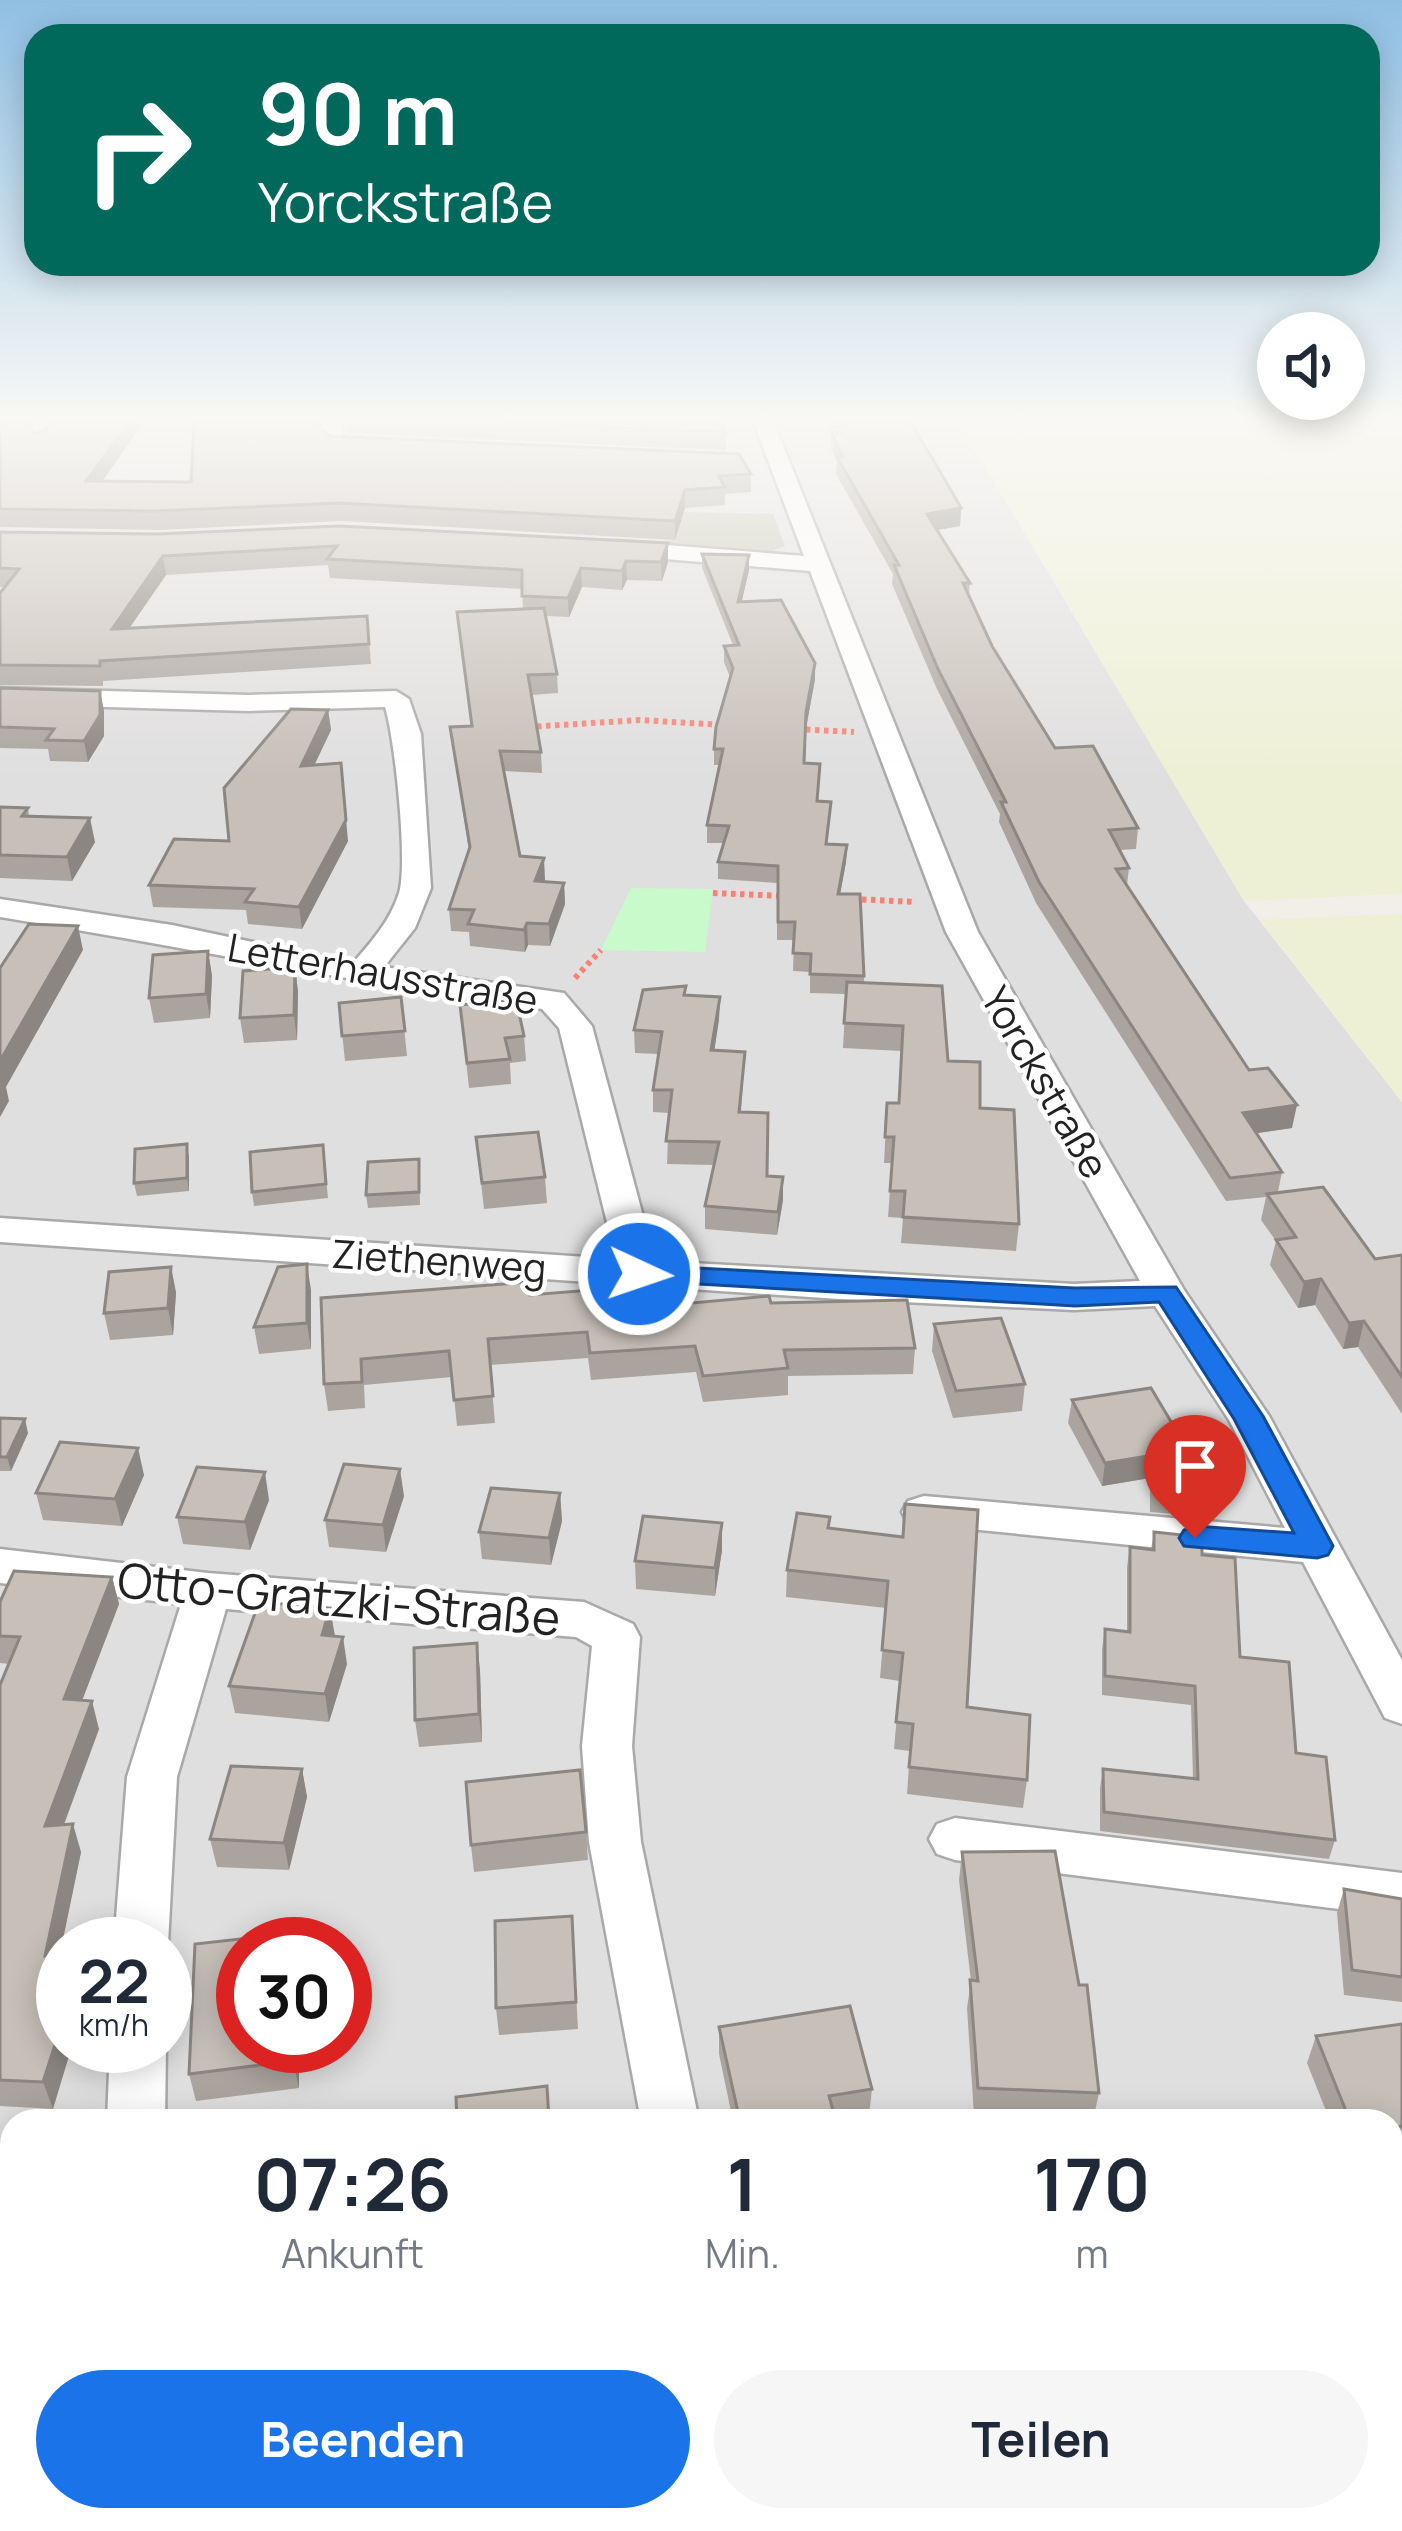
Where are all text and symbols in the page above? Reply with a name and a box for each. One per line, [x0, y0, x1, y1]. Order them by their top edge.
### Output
text: 90 m [258, 55, 458, 170]
icon: right [60, 72, 216, 228]
text: Yorckstraße [258, 164, 553, 238]
map controls [1257, 312, 1365, 420]
button: sound [1257, 312, 1365, 420]
street label: Letterhausstraße [224, 919, 542, 1027]
street label: Yorckstraße [969, 976, 1123, 1188]
position arrow [576, 1211, 702, 1337]
street label: Ziethenweg [330, 1226, 548, 1294]
pin [1144, 1415, 1246, 1538]
icon: arrive [1162, 1433, 1228, 1499]
street label: Otto-Gratzki-Straße [115, 1546, 563, 1650]
speed limit sign: 30 [216, 1917, 372, 2073]
text: 22 [78, 1939, 150, 2021]
text: km/h [79, 2004, 149, 2045]
text: 07:26 [253, 2134, 451, 2233]
text: 1 [727, 2134, 758, 2233]
text: 170 [1033, 2134, 1151, 2233]
text: Ankunft [281, 2226, 424, 2280]
text: Min. [705, 2226, 780, 2280]
text: m [1075, 2226, 1108, 2280]
button: Beenden [36, 2370, 690, 2508]
button: Teilen [714, 2370, 1368, 2508]

